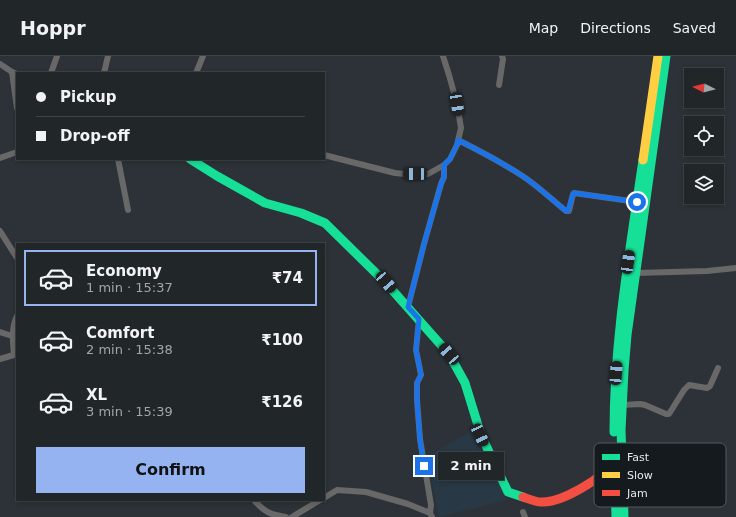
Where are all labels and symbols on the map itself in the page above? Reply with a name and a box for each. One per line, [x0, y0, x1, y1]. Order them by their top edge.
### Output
north arrow [684, 68, 724, 108]
car [449, 91, 465, 117]
car [403, 168, 427, 180]
route start [628, 193, 646, 211]
car [620, 249, 636, 275]
car [374, 269, 398, 295]
car [437, 341, 461, 367]
car [609, 361, 623, 385]
car [469, 422, 491, 448]
legend [594, 443, 726, 507]
text: Fast [627, 451, 650, 464]
callout: 2 min [438, 452, 504, 480]
route end [415, 457, 433, 475]
text: Slow [627, 469, 653, 482]
text: Jam [626, 487, 648, 500]

